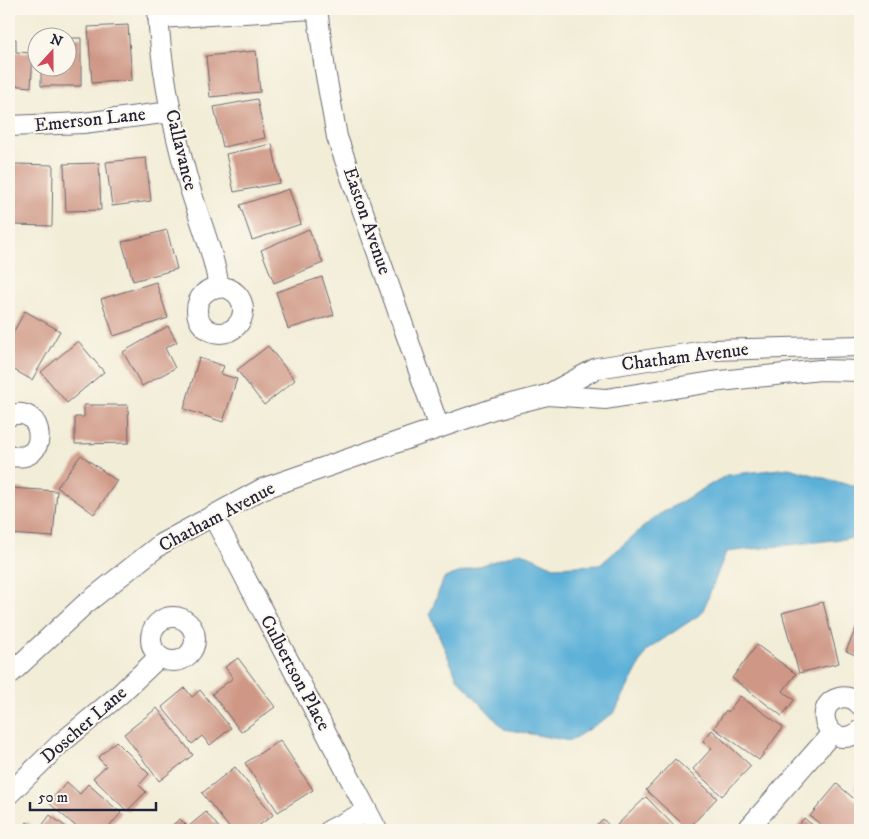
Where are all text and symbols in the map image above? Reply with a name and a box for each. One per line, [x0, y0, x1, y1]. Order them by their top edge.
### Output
north arrow [28, 28, 78, 78]
text: N [48, 30, 65, 51]
street label: Emerson Lane [33, 103, 147, 137]
street label: Callavance [160, 107, 202, 193]
street label: Easton Avenue [338, 164, 396, 278]
street label: Chatham Avenue [620, 338, 750, 376]
street label: Chatham Avenue [155, 477, 279, 557]
street label: Culbertson Place [255, 611, 335, 735]
street label: Doscher Lane [36, 681, 132, 769]
scale bar [30, 779, 156, 811]
text: 50 m [38, 788, 68, 807]

